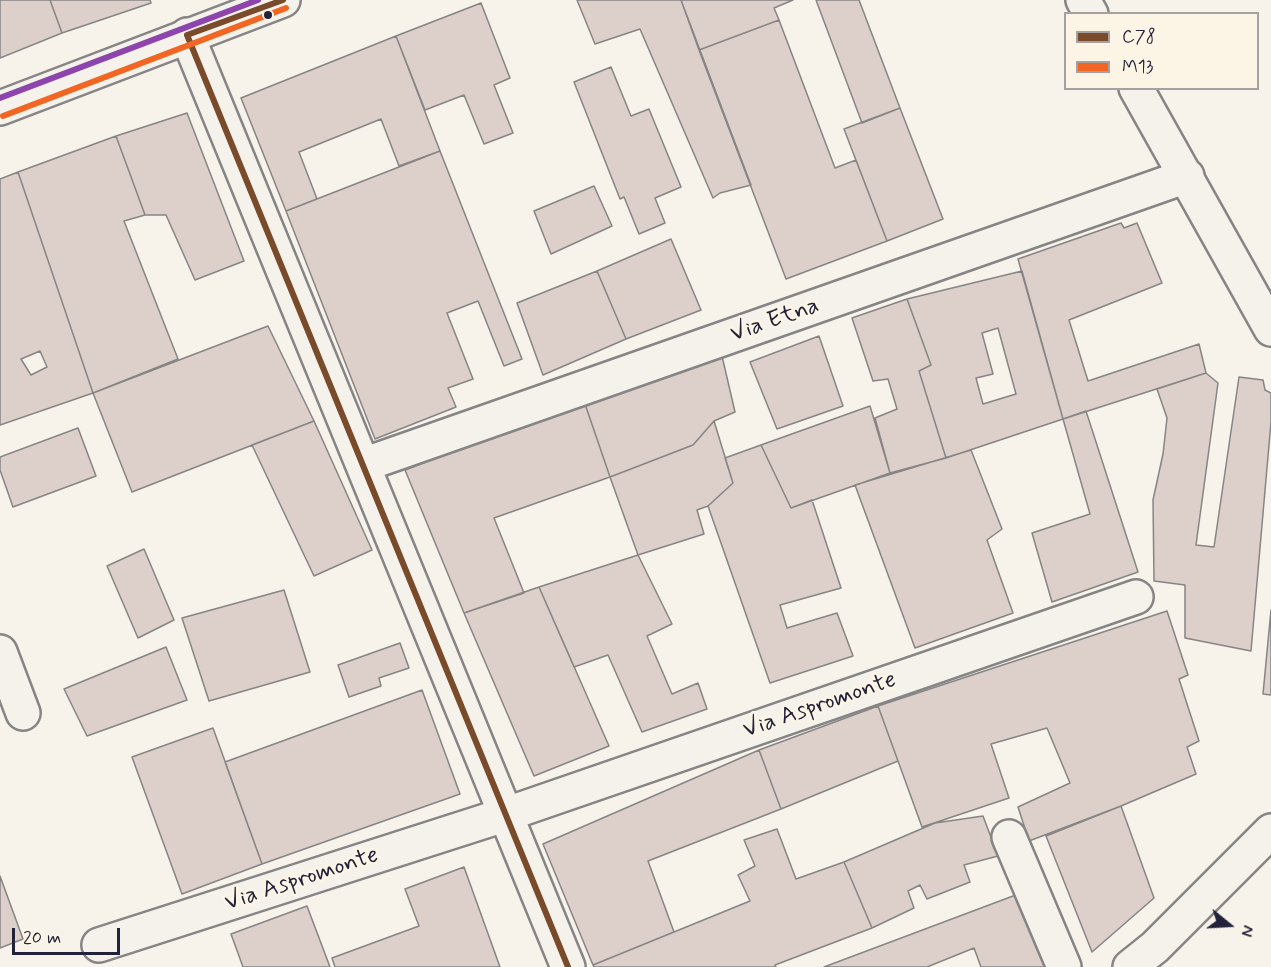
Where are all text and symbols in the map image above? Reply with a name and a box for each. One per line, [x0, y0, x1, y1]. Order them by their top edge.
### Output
unlabelled marker [262, 9, 274, 21]
legend [1064, 12, 1259, 90]
text: C78 [1122, 25, 1156, 49]
text: M13 [1122, 55, 1153, 79]
street label: Via Etna [727, 292, 823, 350]
street label: Via Aspromonte [740, 666, 900, 746]
street label: Via Aspromonte [222, 842, 382, 918]
north arrow [1199, 895, 1259, 955]
scale bar [15, 916, 123, 954]
text: N [1235, 922, 1258, 939]
text: 20 m [23, 926, 61, 950]

